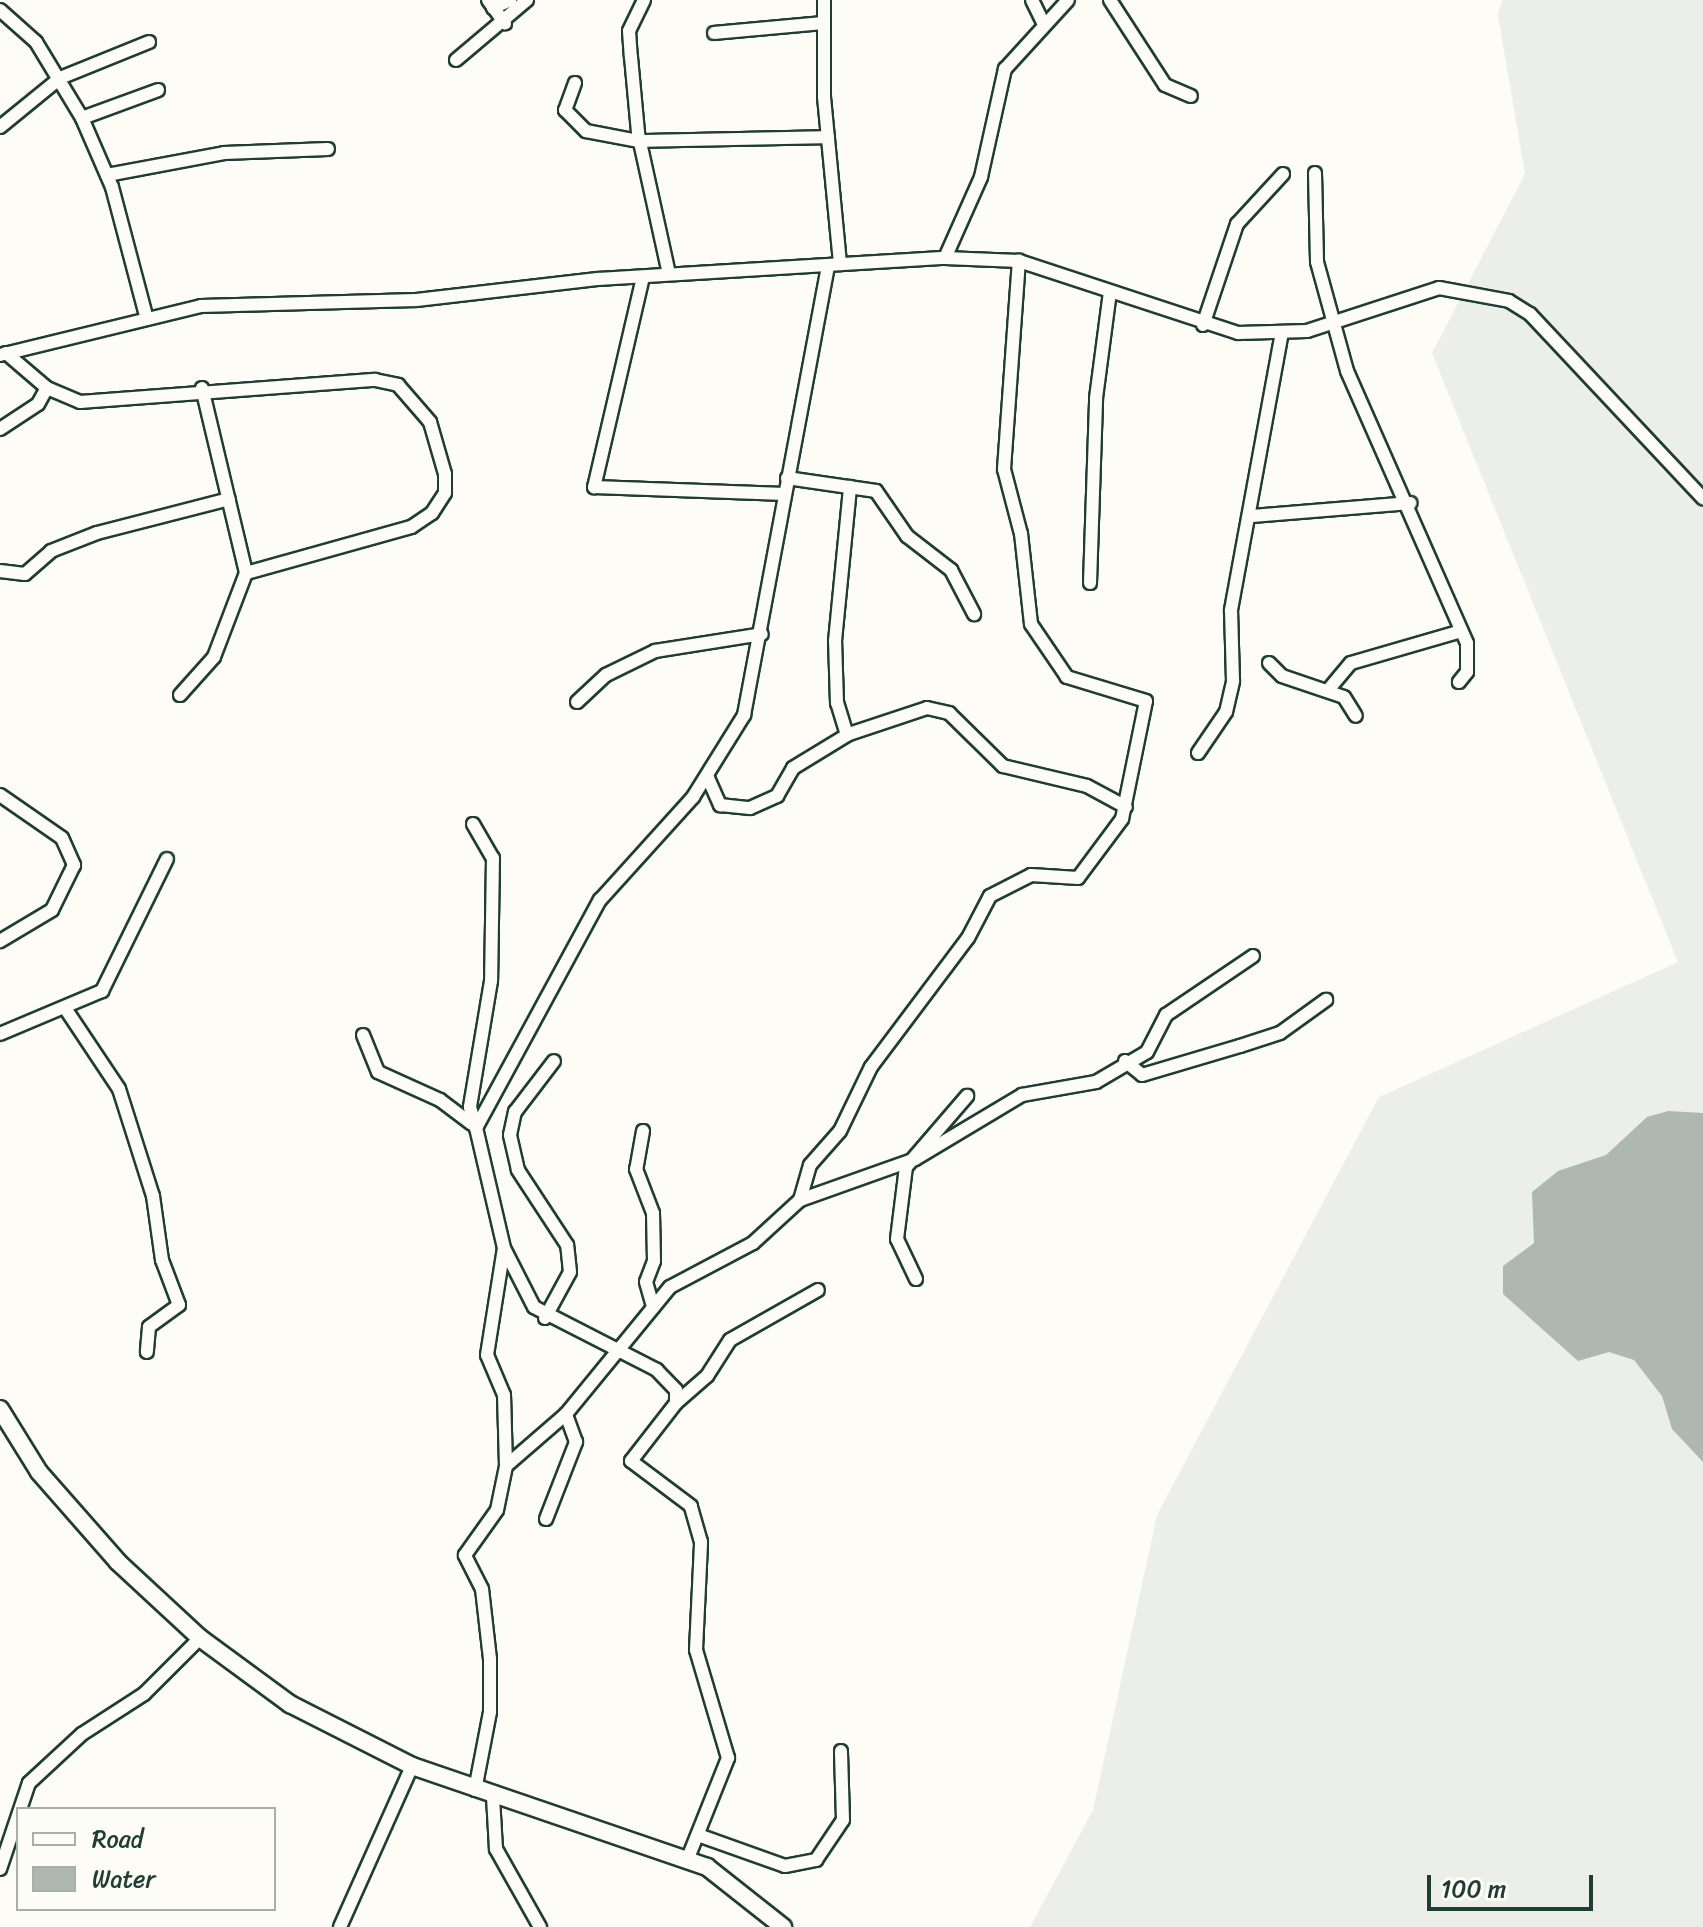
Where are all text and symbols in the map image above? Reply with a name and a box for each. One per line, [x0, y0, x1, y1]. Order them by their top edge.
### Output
legend [16, 1807, 276, 1911]
text: Road [92, 1818, 143, 1860]
text: Water [92, 1858, 155, 1900]
scale bar [1431, 1859, 1597, 1909]
text: 100 m [1441, 1868, 1506, 1910]

